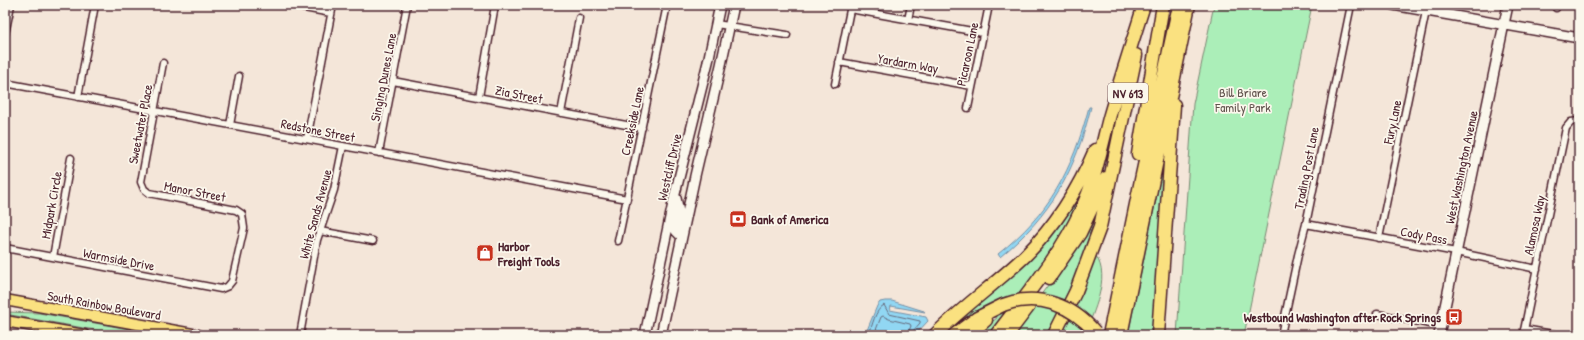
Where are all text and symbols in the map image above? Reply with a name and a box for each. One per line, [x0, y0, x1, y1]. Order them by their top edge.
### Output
street label: Picaroon Lane [951, 21, 983, 87]
street label: Singing Dunes Lane [366, 31, 400, 123]
street label: Yardarm Way [876, 49, 940, 77]
street label: Zia Street [494, 81, 545, 108]
street label: Sweetwater Place [123, 83, 157, 165]
road number: NV 613 [1108, 83, 1148, 103]
park label: Bill Briare Family Park [1214, 83, 1271, 116]
street label: Creekside Lane [616, 85, 648, 157]
street label: Fury Lane [1378, 98, 1405, 147]
street label: West Washington Avenue [1440, 109, 1482, 225]
street label: Redstone Street [279, 114, 357, 146]
street label: Trading Post Lane [1289, 125, 1323, 211]
street label: Westcliff Drive [653, 132, 685, 202]
street label: White Sands Avenue [294, 167, 336, 261]
street label: Midpark Circle [36, 170, 66, 240]
street label: Manor Street [163, 176, 228, 206]
street label: Alamosa Way [1519, 193, 1549, 257]
bank icon: Bank of America [728, 209, 748, 229]
place label: Bank of America [751, 210, 829, 228]
street label: Cody Pass [1399, 222, 1449, 248]
place label: Harbor Freight Tools [497, 237, 560, 271]
street label: Warmside Drive [82, 243, 156, 275]
shop icon: Harbor Freight Tools [475, 243, 495, 263]
street label: South Rainbow Boulevard [46, 286, 162, 324]
bus stop icon: Westbound Washington after Rock Springs [1444, 307, 1464, 327]
place label: Westbound Washington after Rock Springs [1244, 308, 1441, 327]

